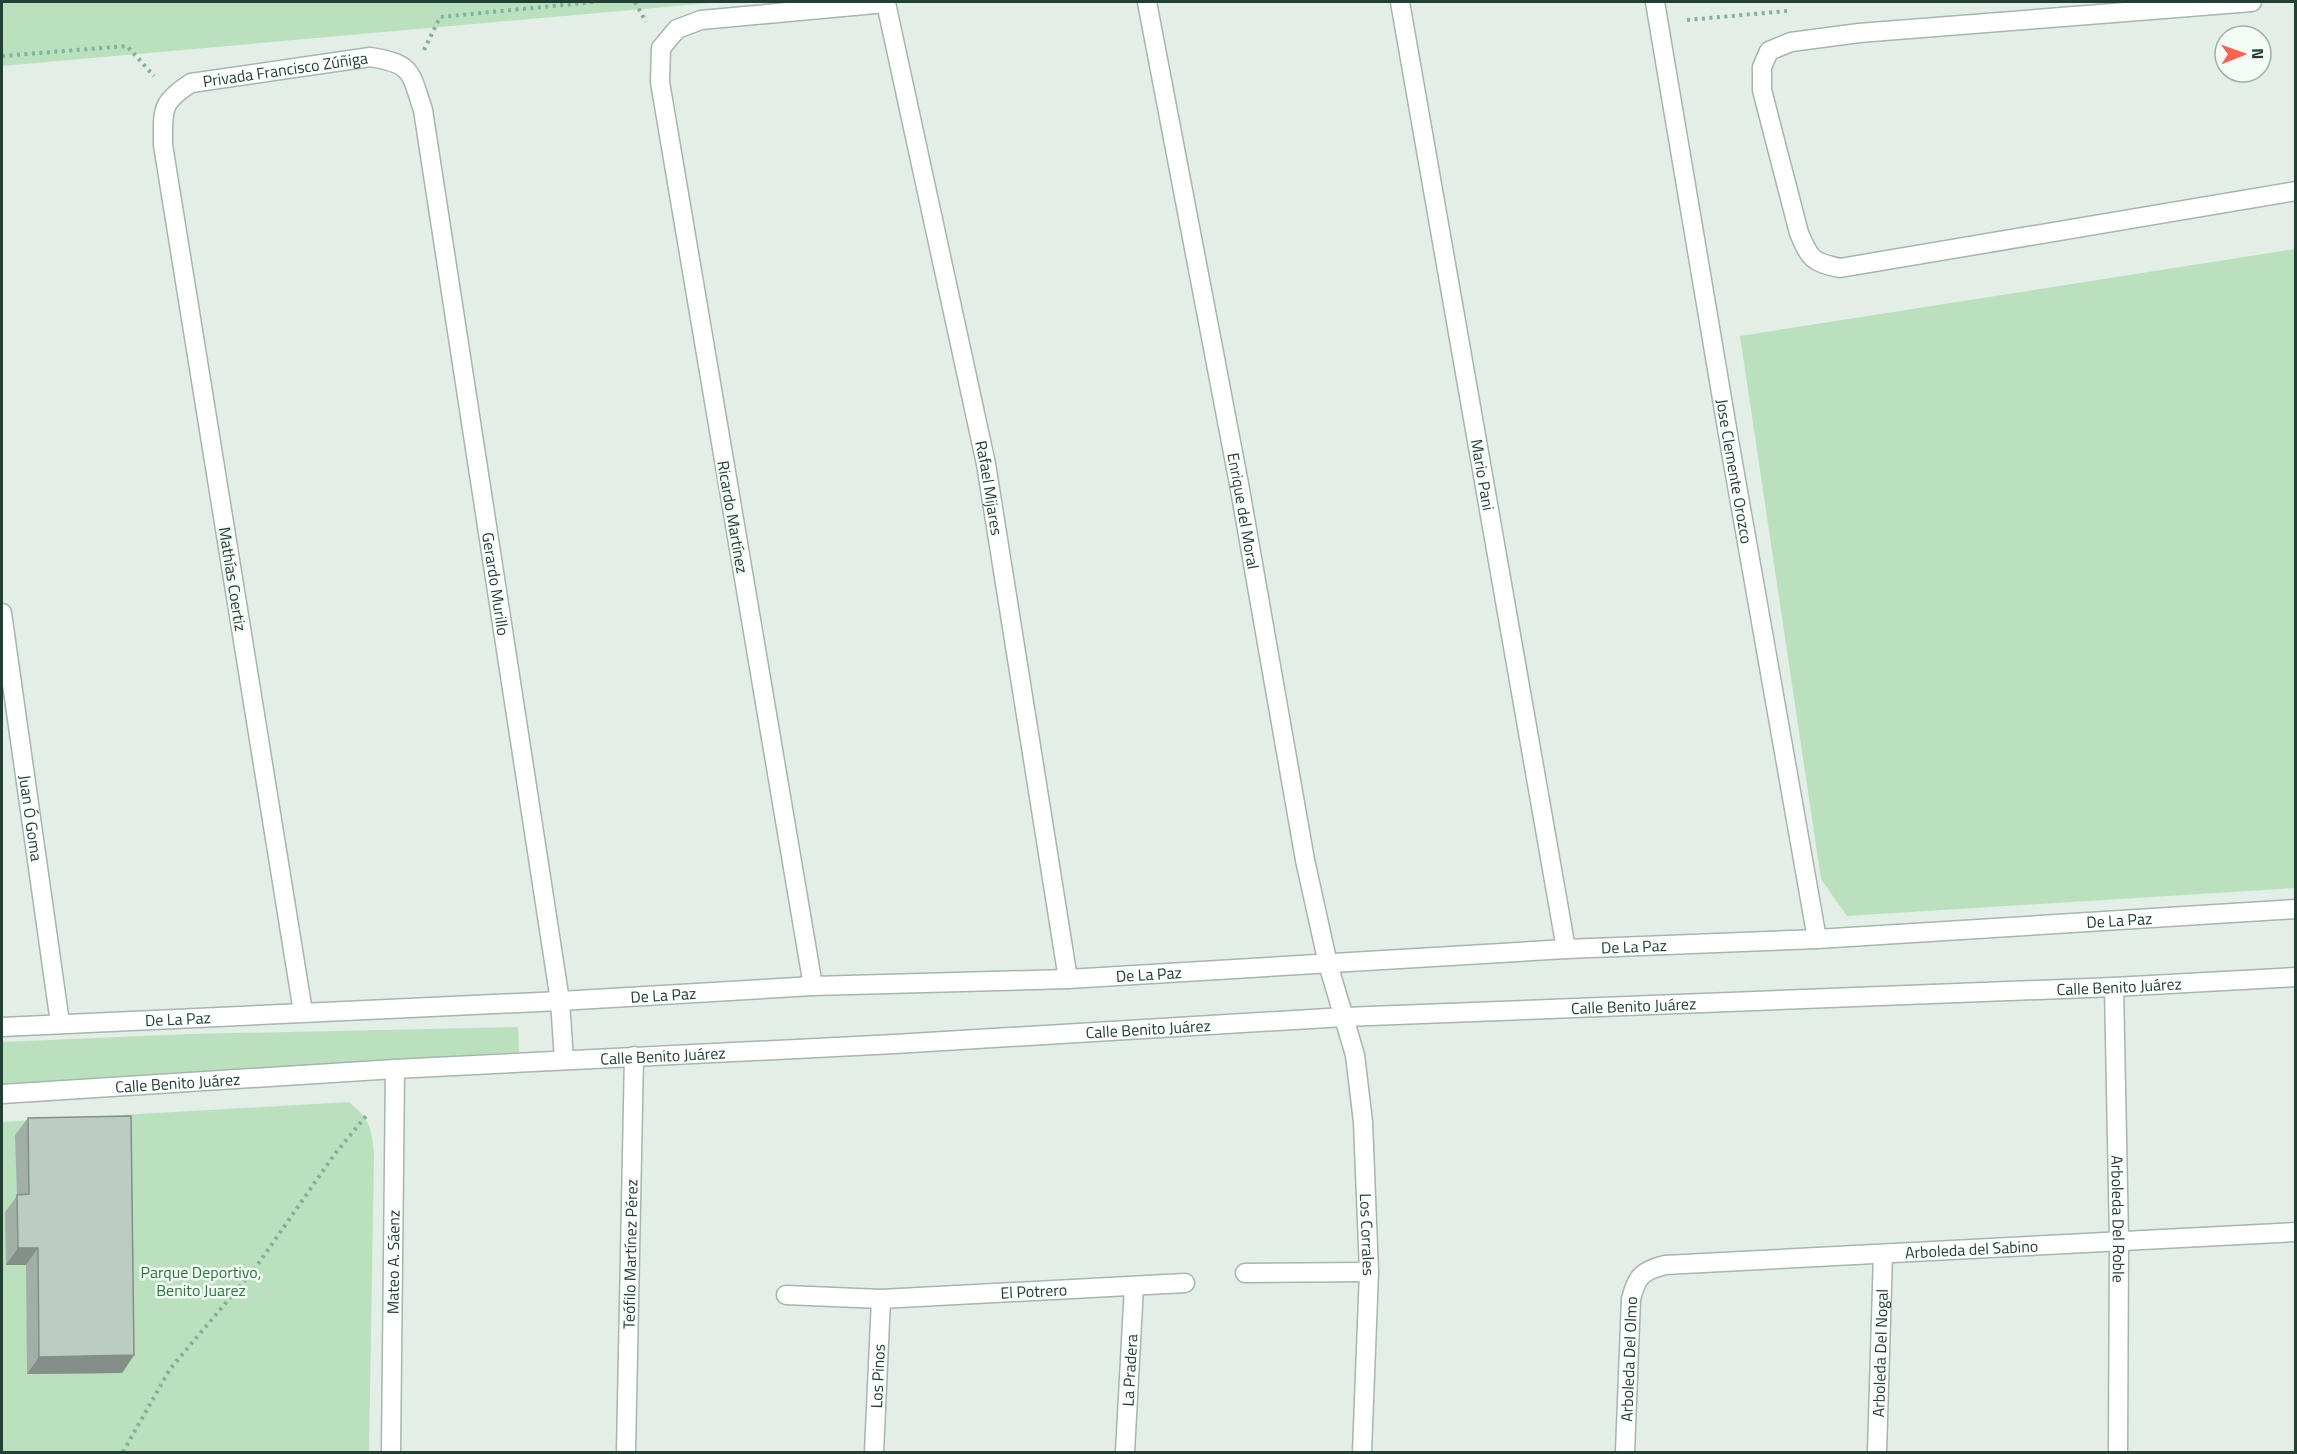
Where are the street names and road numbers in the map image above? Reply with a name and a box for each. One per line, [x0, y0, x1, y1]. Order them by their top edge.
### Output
street label: Privada Francisco Zúñiga [201, 45, 369, 93]
street label: Jose Clemente Orozco [1710, 397, 1759, 546]
street label: Mario Pani [1465, 437, 1501, 512]
street label: Rafael Mijares [969, 438, 1009, 537]
street label: Enrique del Moral [1221, 451, 1266, 571]
street label: Ricardo Martínez [711, 459, 755, 575]
street label: Mathías Coertiz [213, 525, 253, 633]
street label: Gerardo Murillo [476, 531, 516, 637]
street label: Juan Ó Goma [13, 773, 49, 863]
street label: De La Paz [2086, 906, 2153, 934]
street label: De La Paz [1600, 933, 1667, 960]
street label: De La Paz [1115, 960, 1182, 988]
street label: Calle Benito Juárez [2056, 971, 2182, 1001]
street label: De La Paz [630, 981, 697, 1009]
street label: Calle Benito Juárez [1570, 991, 1697, 1020]
street label: De La Paz [144, 1005, 211, 1032]
street label: Calle Benito Juárez [1085, 1013, 1211, 1045]
street label: Calle Benito Juárez [600, 1040, 726, 1071]
street label: Calle Benito Juárez [114, 1067, 241, 1099]
street label: Arboleda Del Roble [2105, 1155, 2131, 1283]
street label: Teófilo Martínez Pérez [616, 1179, 644, 1329]
street label: Los Corrales [1354, 1193, 1381, 1276]
street label: Mateo A. Sáenz [380, 1210, 406, 1314]
street label: Arboleda del Sabino [1904, 1234, 2039, 1264]
street label: El Potrero [1000, 1277, 1068, 1305]
street label: Arboleda Del Nogal [1866, 1288, 1894, 1418]
street label: Arboleda Del Olmo [1614, 1296, 1643, 1422]
street label: La Pradera [1115, 1333, 1143, 1407]
street label: Los Pinos [864, 1343, 891, 1409]

